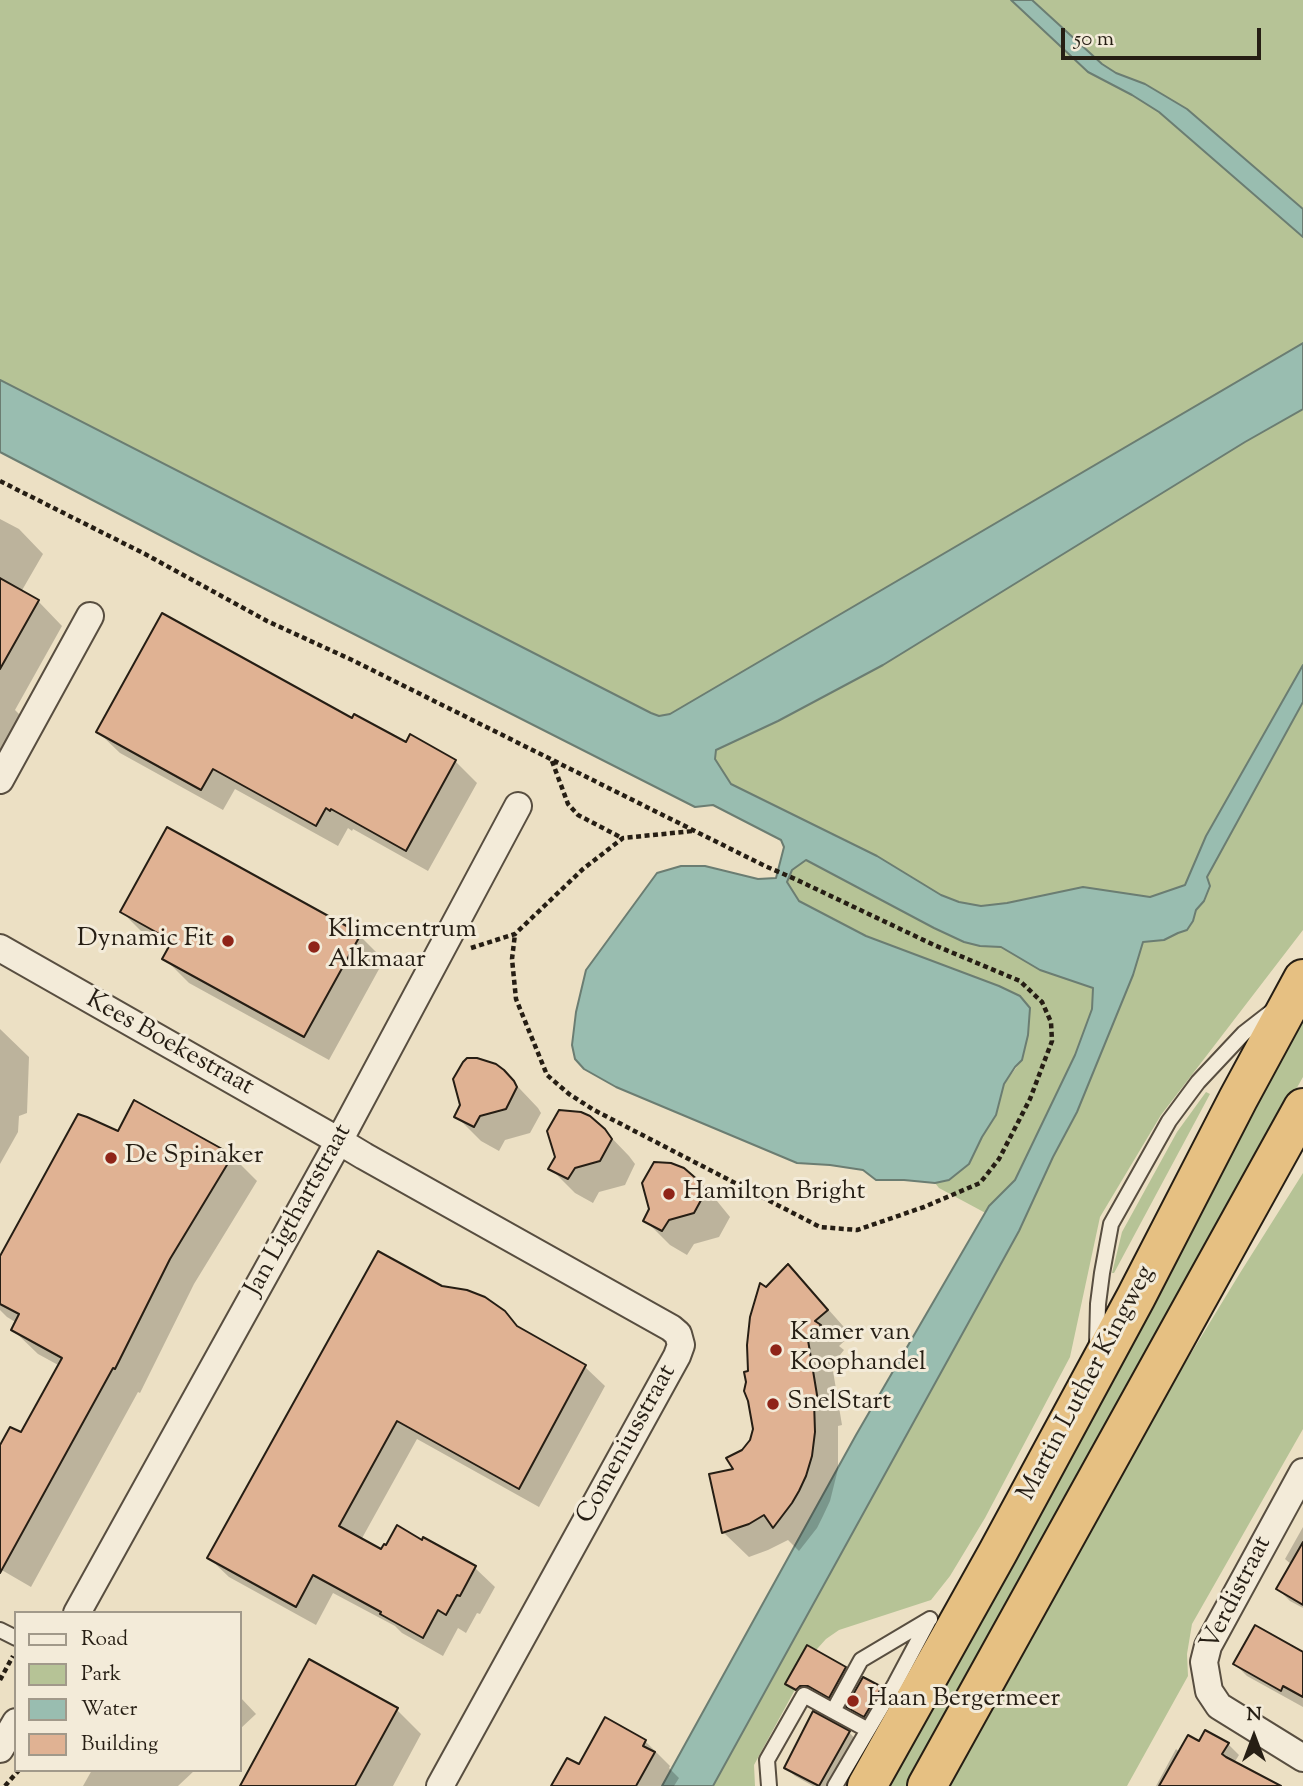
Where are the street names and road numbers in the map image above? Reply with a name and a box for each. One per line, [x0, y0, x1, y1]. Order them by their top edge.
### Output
street label: Kees Boekestraat [79, 986, 259, 1104]
street label: Jan Ligthartstraat [240, 1120, 360, 1302]
street label: Martin Luther Kingweg [1013, 1261, 1163, 1507]
street label: Comeniusstraat [571, 1360, 685, 1530]
street label: Verdistraat [1196, 1532, 1280, 1656]

